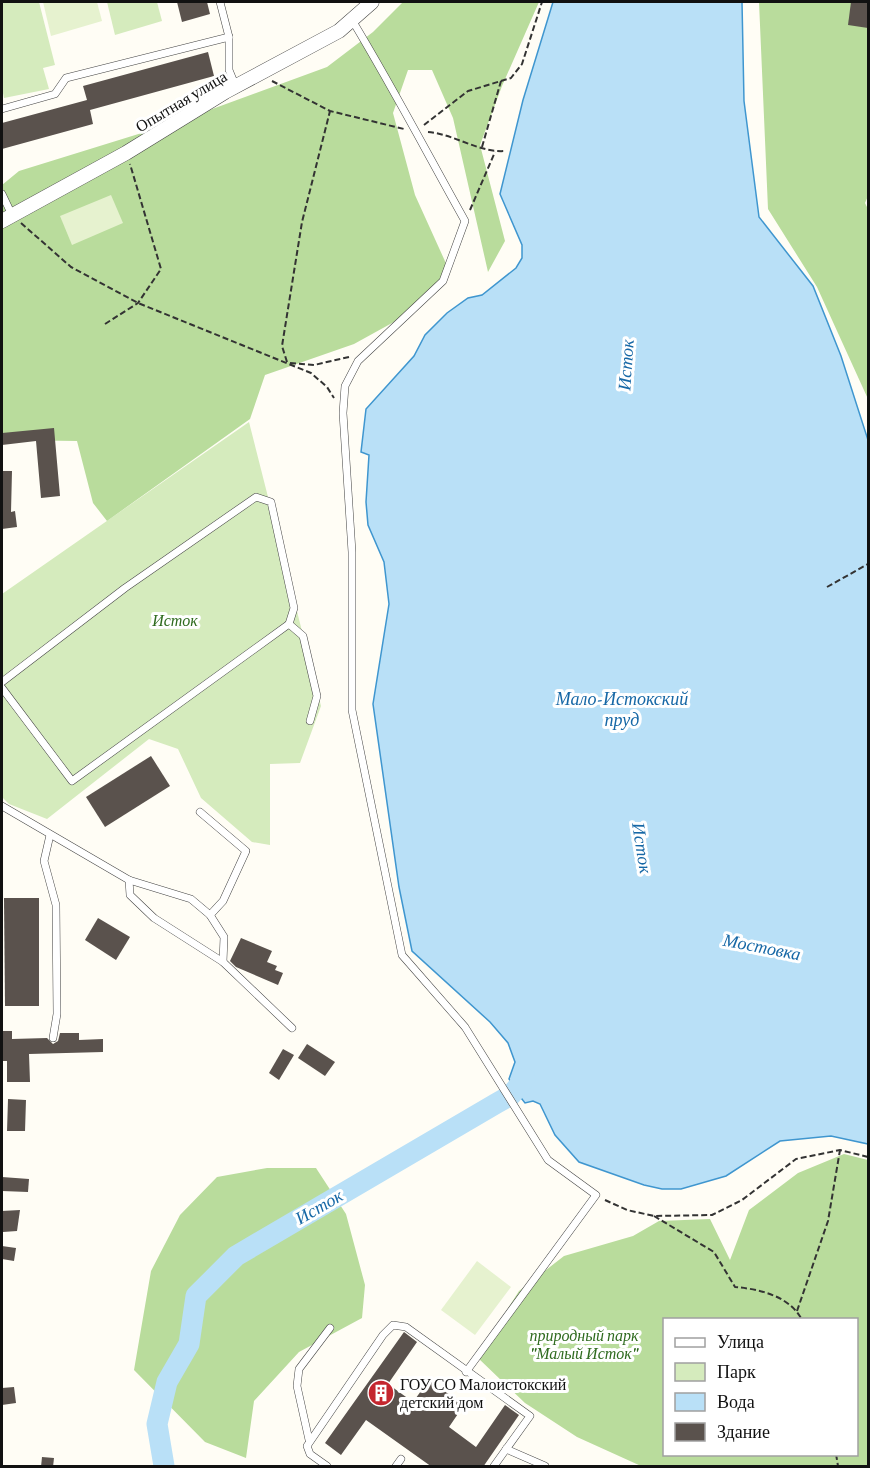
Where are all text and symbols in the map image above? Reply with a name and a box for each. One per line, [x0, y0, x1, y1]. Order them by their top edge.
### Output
street label: Опытная улица [133, 68, 230, 136]
water label: Исток [614, 338, 638, 392]
park label: Исток [151, 612, 198, 629]
water label: Мало-Истокский пруд [555, 689, 688, 730]
water label: Исток [628, 820, 656, 876]
water label: Мостовка [721, 930, 802, 964]
water label: Исток [291, 1185, 347, 1229]
legend [663, 1318, 858, 1456]
park label: природный парк "Малый Исток" [529, 1327, 640, 1362]
text: Улица [717, 1332, 764, 1352]
text: Парк [717, 1362, 756, 1382]
place label: ГОУ СО Малоистокский детский дом [400, 1376, 567, 1412]
building icon: ГОУ СО Малоистокский детский дом [366, 1378, 396, 1408]
text: Вода [717, 1392, 755, 1412]
text: Здание [717, 1422, 770, 1442]

